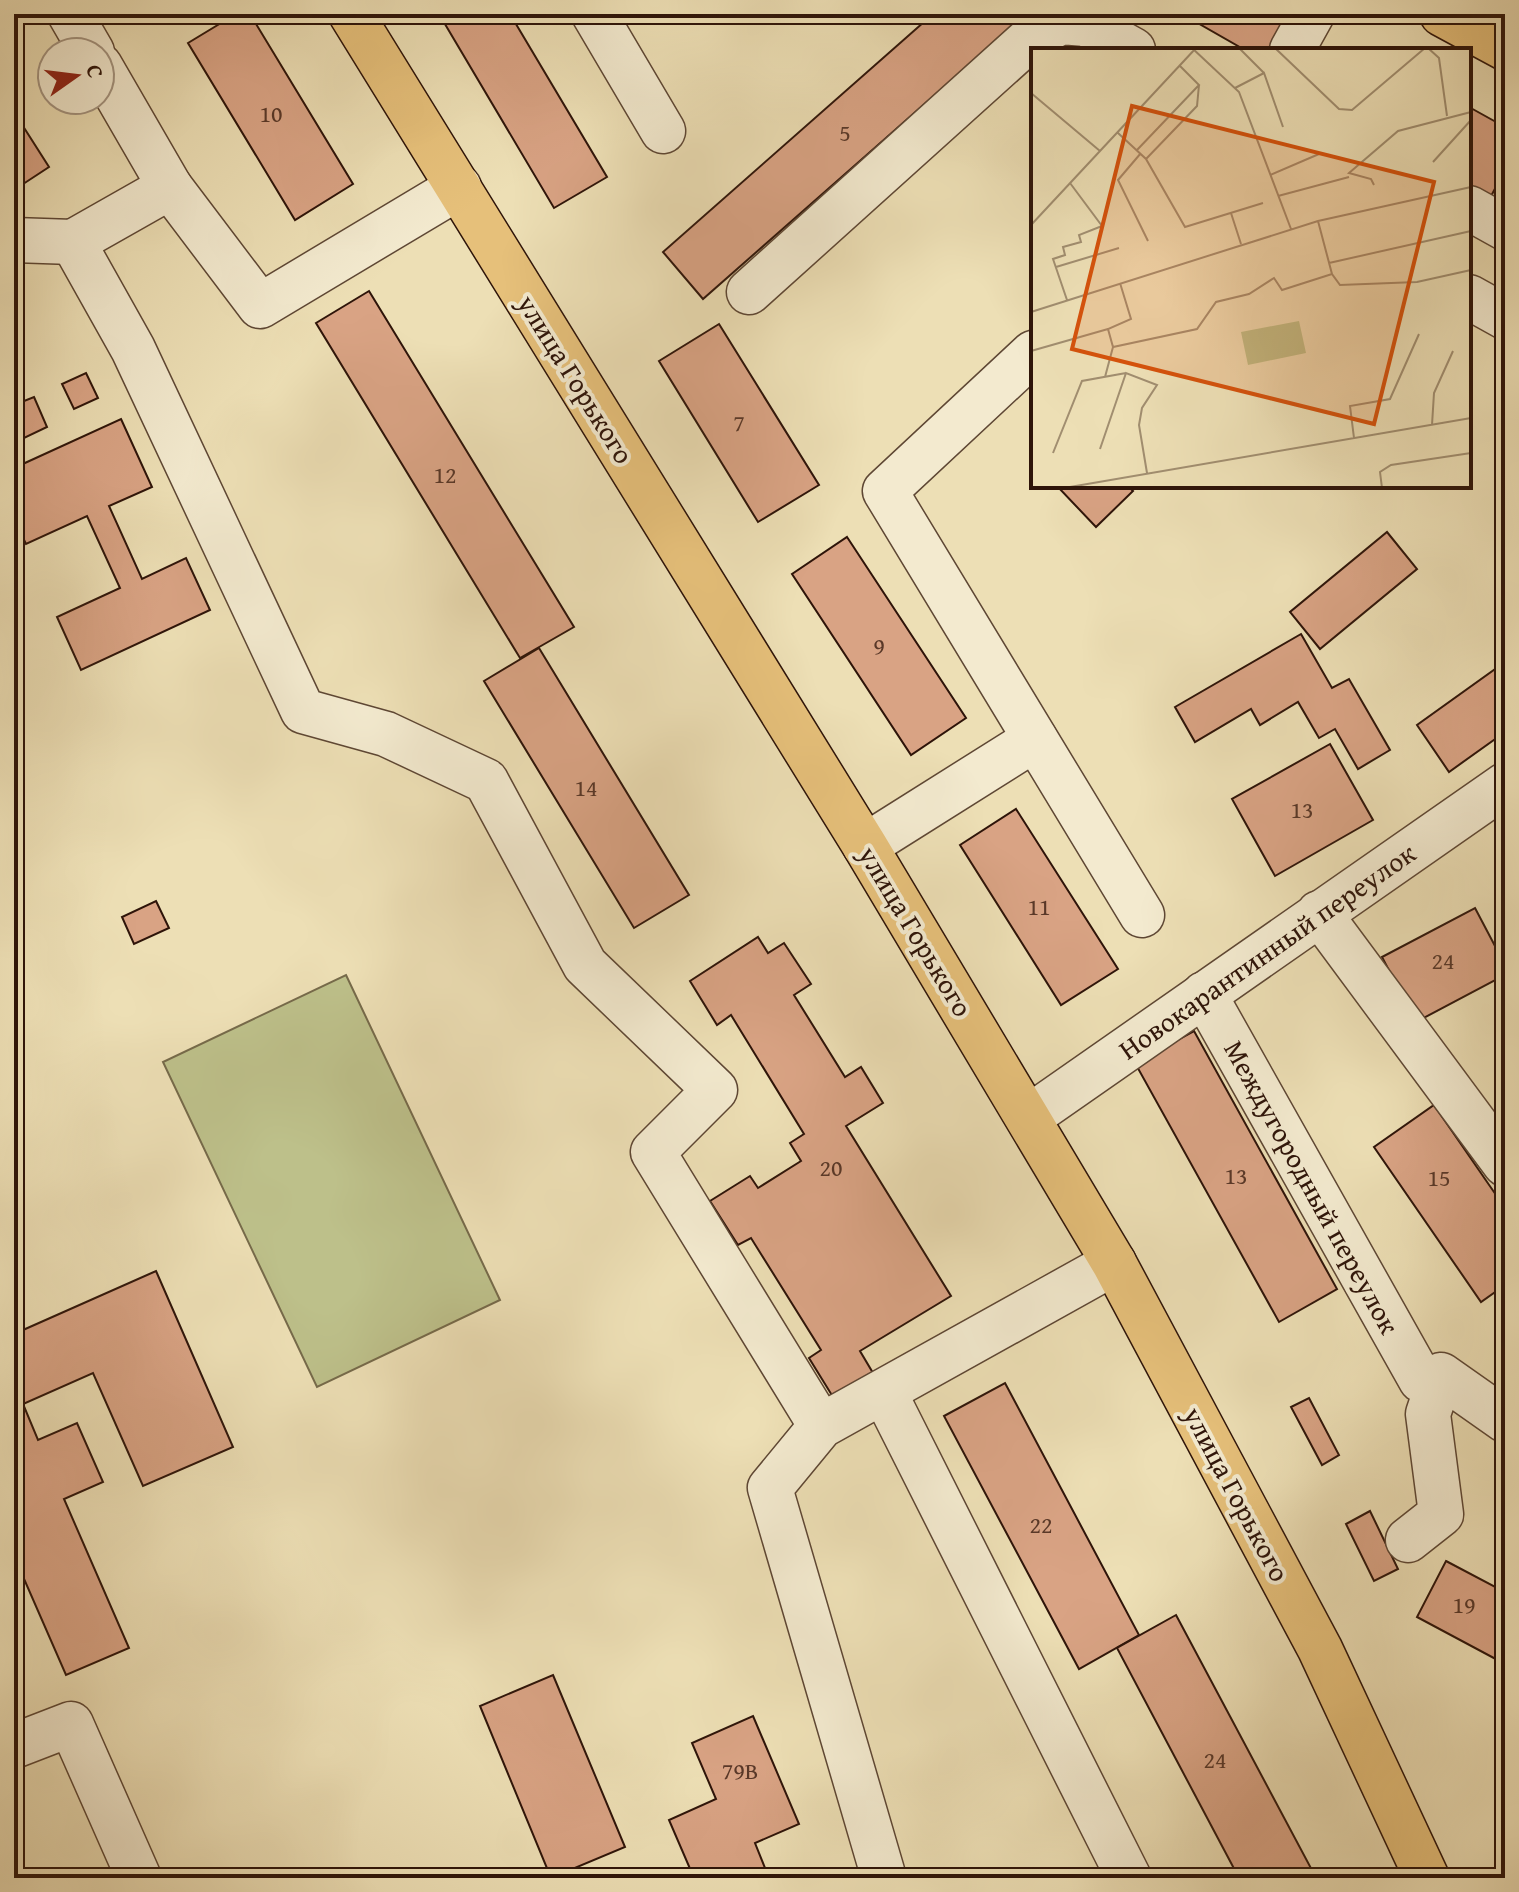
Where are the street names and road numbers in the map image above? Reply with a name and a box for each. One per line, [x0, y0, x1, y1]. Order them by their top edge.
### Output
street label: улица Горького [507, 285, 645, 471]
street label: Новокарантинный переулок [1110, 832, 1424, 1069]
street label: улица Горького [849, 837, 984, 1024]
street label: Междугородный переулок [1214, 1032, 1411, 1341]
street label: улица Горького [1174, 1398, 1301, 1589]

